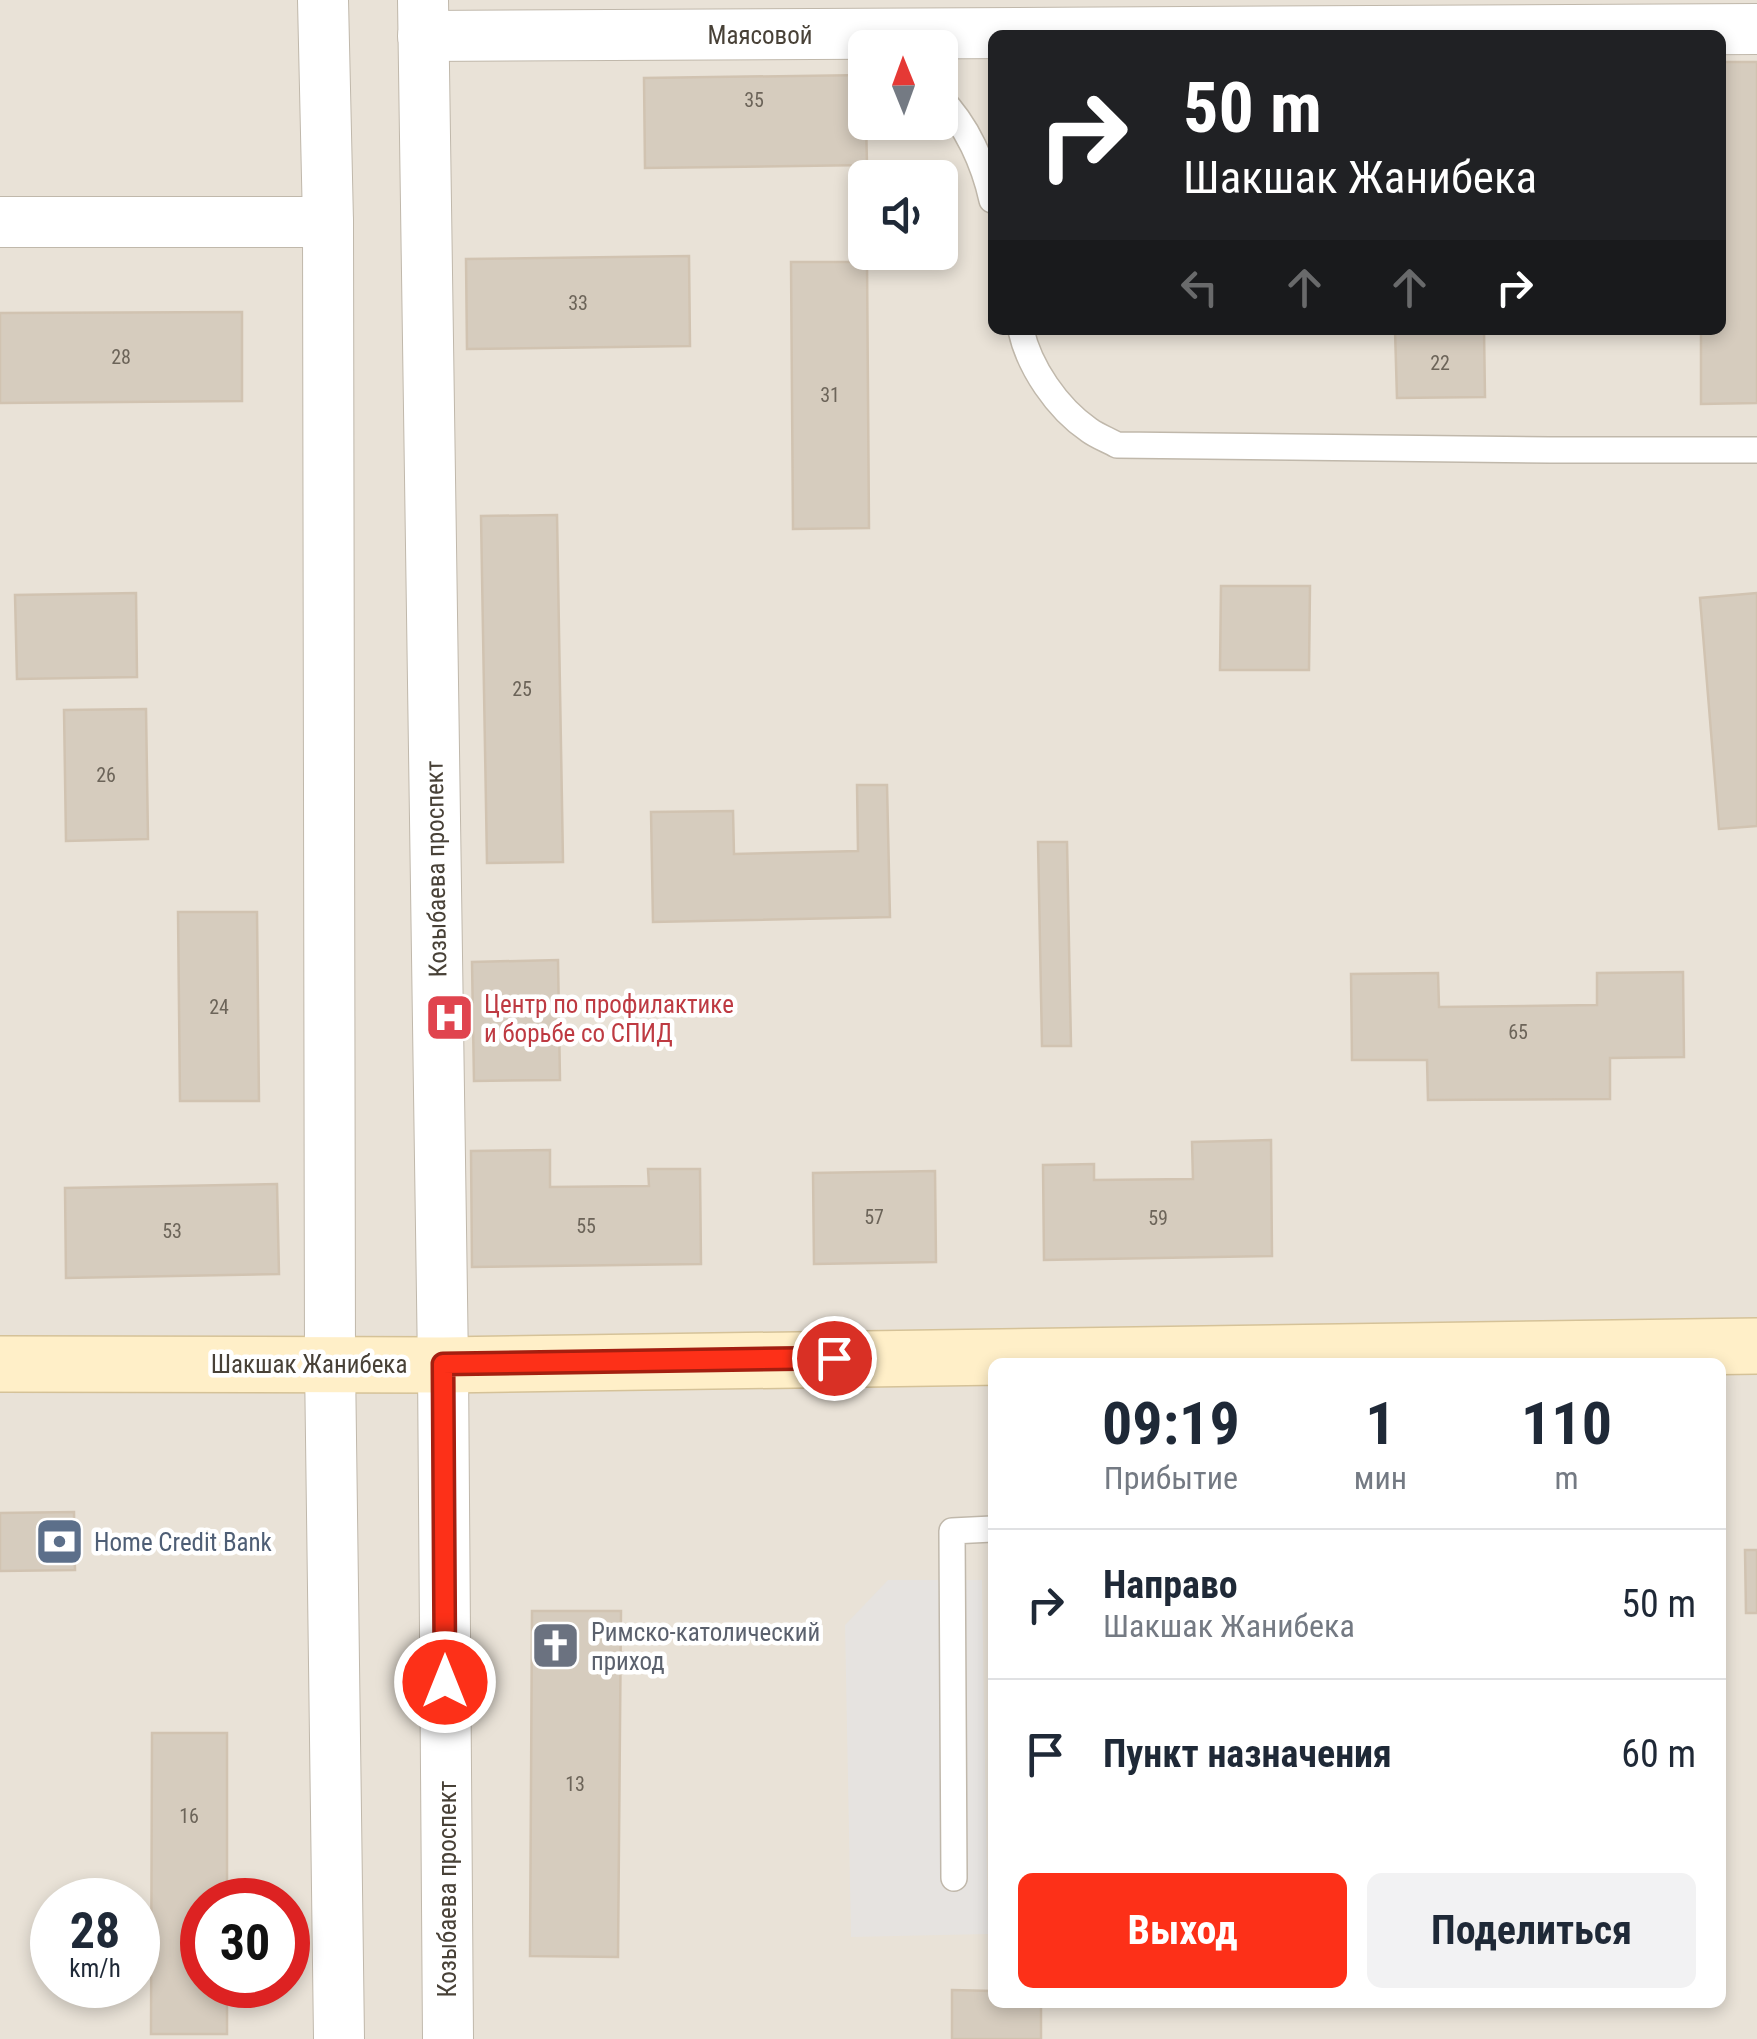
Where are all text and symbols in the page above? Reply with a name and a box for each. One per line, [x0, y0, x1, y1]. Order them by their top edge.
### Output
street label: Маясовой [708, 21, 812, 50]
north arrow [848, 30, 958, 140]
map controls [848, 30, 958, 270]
text: 50 m [1183, 67, 1322, 149]
icon: right [1018, 70, 1148, 200]
house number: 35 [744, 88, 764, 112]
text: Шакшак Жанибека [1183, 151, 1537, 204]
button: sound [848, 160, 958, 270]
icon: left [1172, 260, 1227, 315]
icon: ahead [1277, 260, 1332, 315]
icon: ahead [1382, 260, 1437, 315]
icon: right [1487, 260, 1542, 315]
house number: 33 [568, 291, 588, 315]
house number: 28 [111, 345, 131, 369]
house number: 22 [1430, 351, 1450, 375]
house number: 31 [820, 383, 840, 407]
house number: 25 [512, 677, 532, 701]
street label: Козыбаева проспект [420, 760, 452, 978]
house number: 26 [96, 763, 116, 787]
place label: Центр по профилактике и борьбе со СПИД [484, 990, 734, 1048]
hospital icon: Центр по профилактике и борьбе со СПИД [423, 992, 475, 1044]
house number: 24 [209, 995, 229, 1019]
house number: 65 [1508, 1020, 1528, 1044]
house number: 57 [864, 1205, 884, 1229]
house number: 59 [1148, 1206, 1168, 1230]
house number: 55 [576, 1214, 596, 1238]
house number: 53 [162, 1219, 182, 1243]
pin [792, 1316, 877, 1401]
icon: arrive [807, 1331, 862, 1386]
street label: Шакшак Жанибека [211, 1350, 407, 1379]
text: 09:19 [1102, 1388, 1240, 1459]
text: 1 [1365, 1388, 1396, 1459]
text: 110 [1521, 1388, 1612, 1459]
text: Прибытие [1104, 1459, 1238, 1497]
text: мин [1354, 1459, 1407, 1497]
text: m [1554, 1459, 1579, 1497]
bank icon: Home Credit Bank [33, 1516, 85, 1568]
place label: Home Credit Bank [94, 1528, 273, 1557]
text: Направо [1103, 1563, 1238, 1607]
icon: right [1018, 1577, 1073, 1632]
text: 50 m [1621, 1582, 1696, 1626]
text: Шакшак Жанибека [1103, 1607, 1355, 1645]
place label: Римско-католический приход [591, 1618, 820, 1676]
church icon: Римско-католический приход [530, 1620, 582, 1672]
position arrow [393, 1630, 497, 1734]
icon: arrive [1018, 1727, 1073, 1782]
text: Пункт назначения [1103, 1732, 1392, 1776]
text: 60 m [1621, 1732, 1696, 1776]
house number: 13 [565, 1772, 585, 1796]
street label: Козыбаева проспект [433, 1781, 462, 1997]
house number: 16 [179, 1804, 199, 1828]
button: Выход [1018, 1873, 1347, 1988]
button: Поделиться [1367, 1873, 1696, 1988]
speed limit sign: 30 [180, 1878, 310, 2008]
text: 28 [70, 1902, 120, 1960]
text: km/h [69, 1954, 121, 1983]

